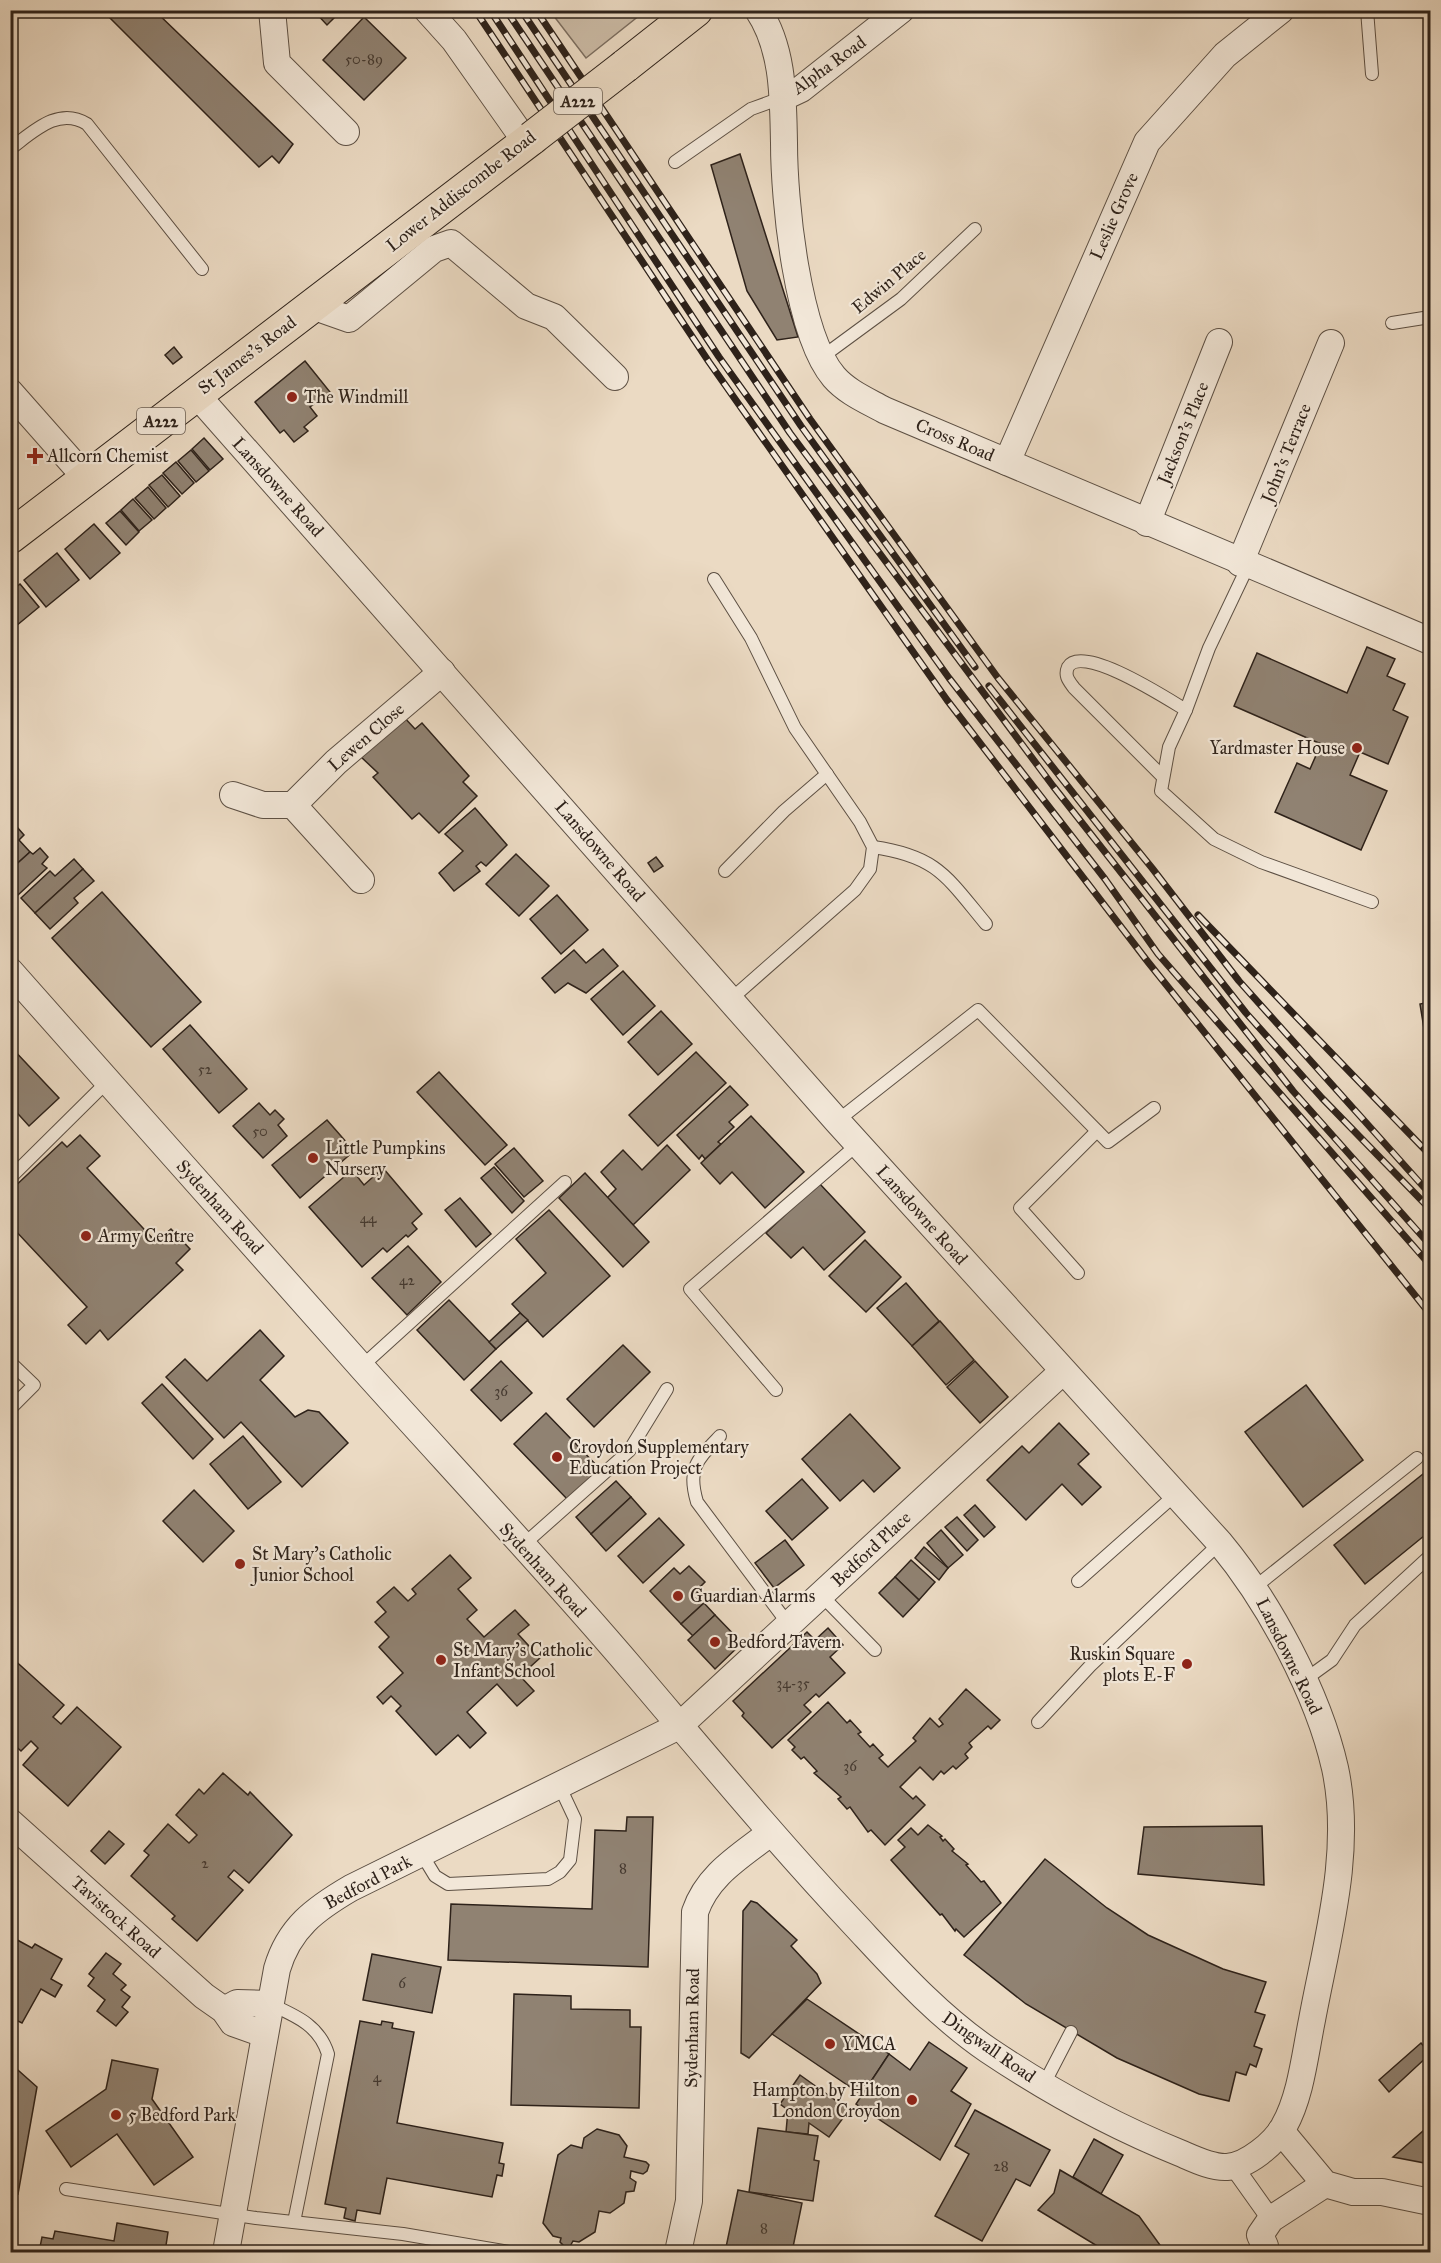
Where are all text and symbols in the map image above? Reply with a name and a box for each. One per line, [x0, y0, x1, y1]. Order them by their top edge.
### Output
street label: Alpha Road [787, 31, 870, 100]
house number: 50-89 [345, 50, 383, 68]
road number: A222 [554, 88, 602, 114]
street label: Lower Addiscombe Road [382, 126, 540, 256]
street label: Leslie Grove [1085, 169, 1143, 263]
street label: Edwin Place [847, 244, 931, 318]
street label: St James's Road [194, 311, 301, 400]
street label: Jackson's Place [1152, 379, 1214, 490]
place label: The Windmill [304, 386, 408, 408]
marker: The Windmill [285, 390, 299, 404]
street label: John's Terrace [1255, 400, 1317, 508]
road number: A222 [137, 408, 185, 434]
street label: Cross Road [912, 414, 998, 466]
street label: Lansdowne Road [227, 433, 329, 541]
place label: Allcorn Chemist [46, 445, 169, 467]
marker: Allcorn Chemist [28, 449, 42, 463]
street label: Lewen Close [323, 698, 409, 776]
place label: Yardmaster House [1209, 737, 1345, 759]
marker: Yardmaster House [1350, 741, 1364, 755]
street label: Lansdowne Road [550, 796, 650, 906]
house number: 52 [198, 1060, 213, 1078]
house number: 50 [252, 1122, 268, 1140]
place label: Little Pumpkins Nursery [325, 1137, 446, 1180]
marker: Little Pumpkins Nursery [306, 1151, 320, 1165]
street label: Sydenham Road [172, 1155, 268, 1259]
street label: Lansdowne Road [871, 1161, 973, 1269]
house number: 44 [360, 1209, 377, 1227]
place label: Army Centre [97, 1225, 194, 1247]
marker: Army Centre [79, 1229, 93, 1243]
house number: 42 [399, 1271, 415, 1289]
house number: 36 [494, 1382, 509, 1400]
place label: Croydon Supplementary Education Project [569, 1436, 749, 1479]
marker: Croydon Supplementary Education Project [550, 1450, 564, 1464]
street label: Bedford Place [827, 1507, 915, 1591]
street label: Sydenham Road [495, 1518, 591, 1622]
place label: St Mary's Catholic Junior School [250, 1543, 392, 1587]
marker: St Mary's Catholic Junior School [233, 1557, 247, 1571]
place label: Guardian Alarms [690, 1585, 815, 1607]
marker: Guardian Alarms [671, 1589, 685, 1603]
street label: Lansdowne Road [1251, 1594, 1327, 1718]
place label: Bedford Tavern [727, 1631, 841, 1653]
marker: Bedford Tavern [708, 1635, 722, 1649]
place label: St Mary's Catholic Infant School [453, 1639, 593, 1682]
place label: Ruskin Square plots E-F [1069, 1643, 1175, 1686]
marker: St Mary's Catholic Infant School [434, 1653, 448, 1667]
marker: Ruskin Square plots E-F [1180, 1657, 1194, 1671]
house number: 34-35 [776, 1674, 810, 1692]
house number: 36 [843, 1757, 858, 1775]
street label: Bedford Park [321, 1850, 416, 1914]
house number: 2 [201, 1854, 209, 1872]
house number: 8 [619, 1859, 627, 1877]
street label: Tavistock Road [67, 1871, 165, 1963]
street label: Sydenham Road [680, 1968, 704, 2088]
house number: 6 [398, 1974, 407, 1992]
street label: Dingwall Road [938, 2007, 1040, 2088]
place label: YMCA [842, 2033, 896, 2055]
marker: YMCA [823, 2037, 837, 2051]
house number: 4 [373, 2068, 382, 2086]
place label: Hampton by Hilton London Croydon [752, 2079, 900, 2122]
marker: Hampton by Hilton London Croydon [905, 2093, 919, 2107]
place label: 5 Bedford Park [128, 2104, 237, 2126]
marker: 5 Bedford Park [109, 2108, 123, 2122]
house number: 28 [993, 2157, 1009, 2175]
house number: 8 [760, 2219, 768, 2237]

